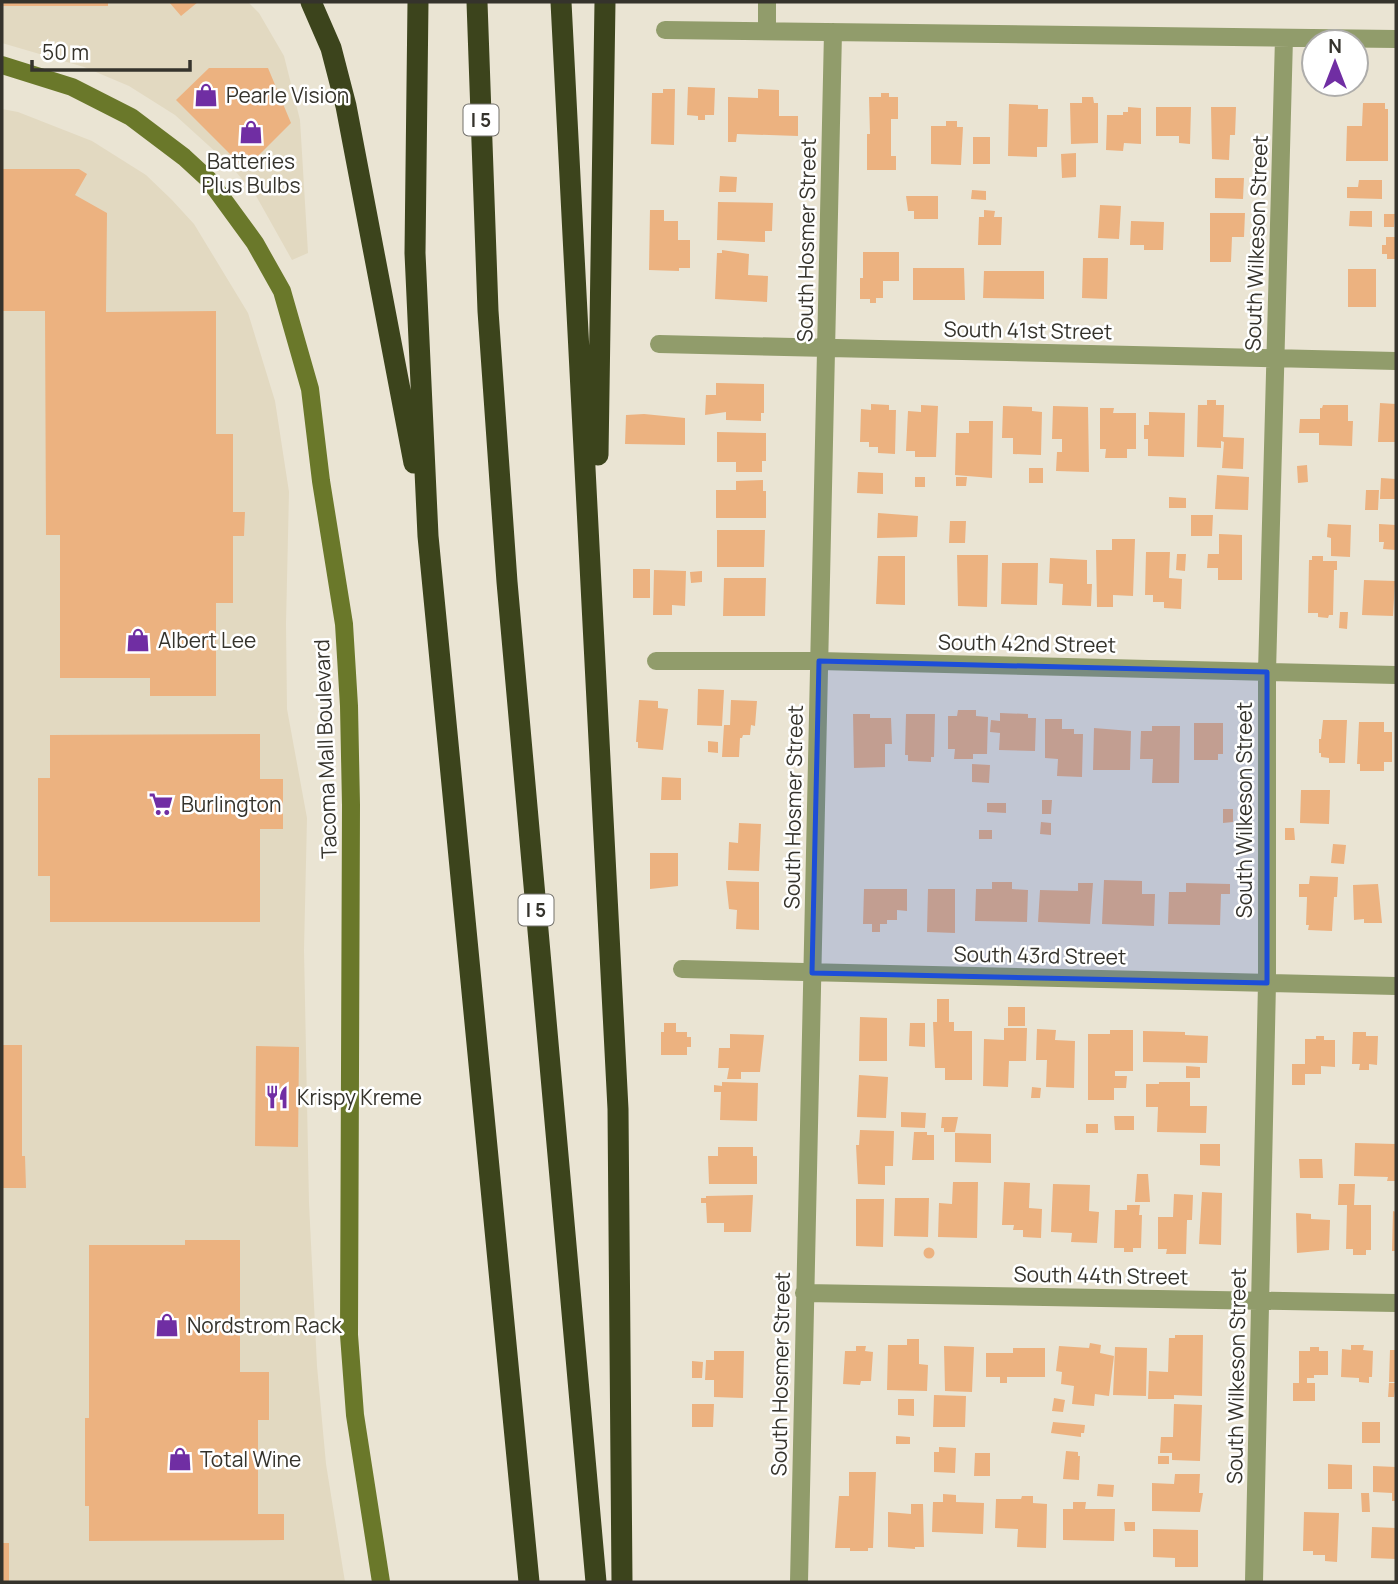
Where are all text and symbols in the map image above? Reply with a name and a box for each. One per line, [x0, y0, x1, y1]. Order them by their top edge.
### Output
scale bar [32, 28, 189, 72]
north arrow [1300, 28, 1370, 98]
text: N [1328, 33, 1342, 59]
text: 50 m [42, 38, 89, 66]
shop icon: Pearle Vision [192, 81, 220, 109]
place label: Pearle Vision [226, 81, 349, 109]
road number: I 5 [463, 104, 498, 136]
shop icon: Batteries Plus Bulbs [237, 118, 265, 146]
street label: South Wilkeson Street [1238, 134, 1274, 352]
street label: South Hosmer Street [790, 138, 822, 342]
place label: Batteries Plus Bulbs [202, 147, 300, 199]
street label: South 41st Street [943, 315, 1113, 345]
shop icon: Albert Lee [124, 626, 152, 654]
place label: Albert Lee [158, 626, 256, 654]
street label: South 42nd Street [938, 627, 1116, 659]
street label: Tacoma Mall Boulevard [307, 639, 343, 859]
street label: South Wilkeson Street [1230, 702, 1258, 918]
street label: South Hosmer Street [777, 705, 809, 909]
supermarket icon: Burlington [147, 790, 175, 818]
place label: Burlington [181, 790, 282, 818]
road number: I 5 [518, 894, 554, 926]
street label: South 43rd Street [953, 939, 1127, 971]
restaurant icon: Krispy Kreme [263, 1083, 291, 1111]
place label: Krispy Kreme [297, 1083, 422, 1111]
street label: South 44th Street [1013, 1259, 1189, 1291]
street label: South Wilkeson Street [1220, 1268, 1252, 1484]
street label: South Hosmer Street [764, 1272, 796, 1476]
shop icon: Nordstrom Rack [153, 1311, 181, 1339]
place label: Nordstrom Rack [187, 1311, 342, 1339]
shop icon: Total Wine [166, 1445, 194, 1473]
place label: Total Wine [200, 1445, 301, 1473]

